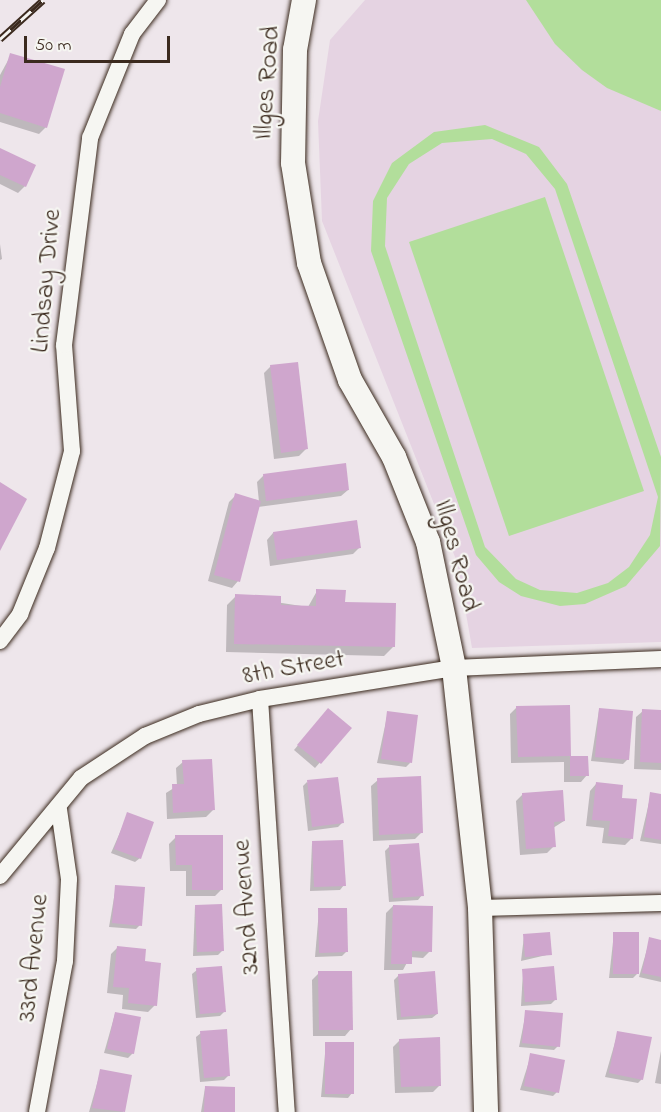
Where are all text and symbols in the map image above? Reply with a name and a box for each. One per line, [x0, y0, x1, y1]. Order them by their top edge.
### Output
scale bar [27, 24, 172, 62]
street label: Illges Road [249, 25, 289, 141]
text: 50 m [35, 33, 72, 59]
street label: Lindsay Drive [26, 208, 70, 354]
street label: Illges Road [425, 497, 485, 615]
street label: 8th Street [241, 645, 347, 693]
street label: 32nd Avenue [228, 838, 268, 976]
street label: 33rd Avenue [13, 893, 57, 1023]

